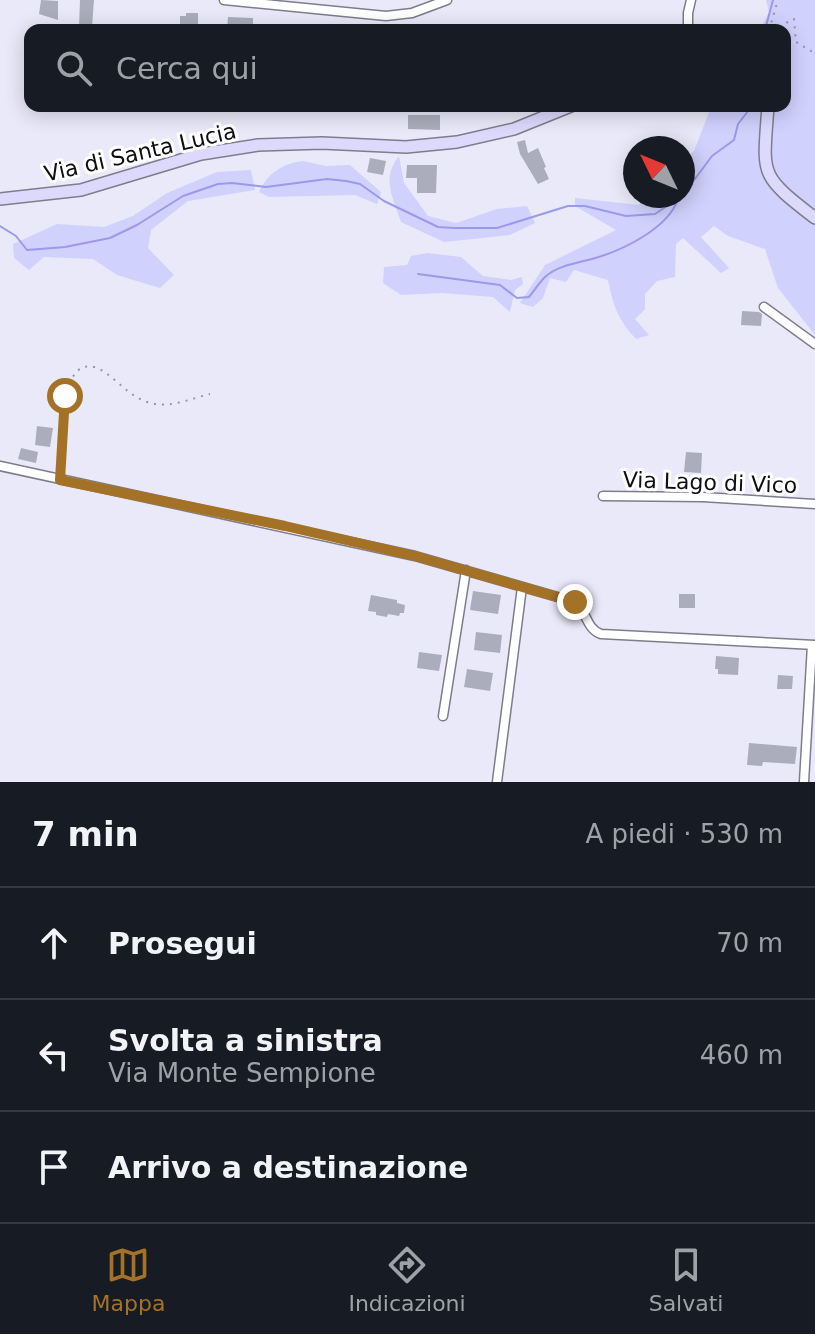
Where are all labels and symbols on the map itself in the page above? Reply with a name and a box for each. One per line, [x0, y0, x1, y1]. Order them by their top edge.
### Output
street label: Via di Santa Lucia [42, 118, 239, 187]
north arrow [623, 136, 695, 208]
route start [47, 378, 83, 414]
street label: Via Lago di Vico [622, 467, 798, 498]
route end [557, 584, 593, 620]

